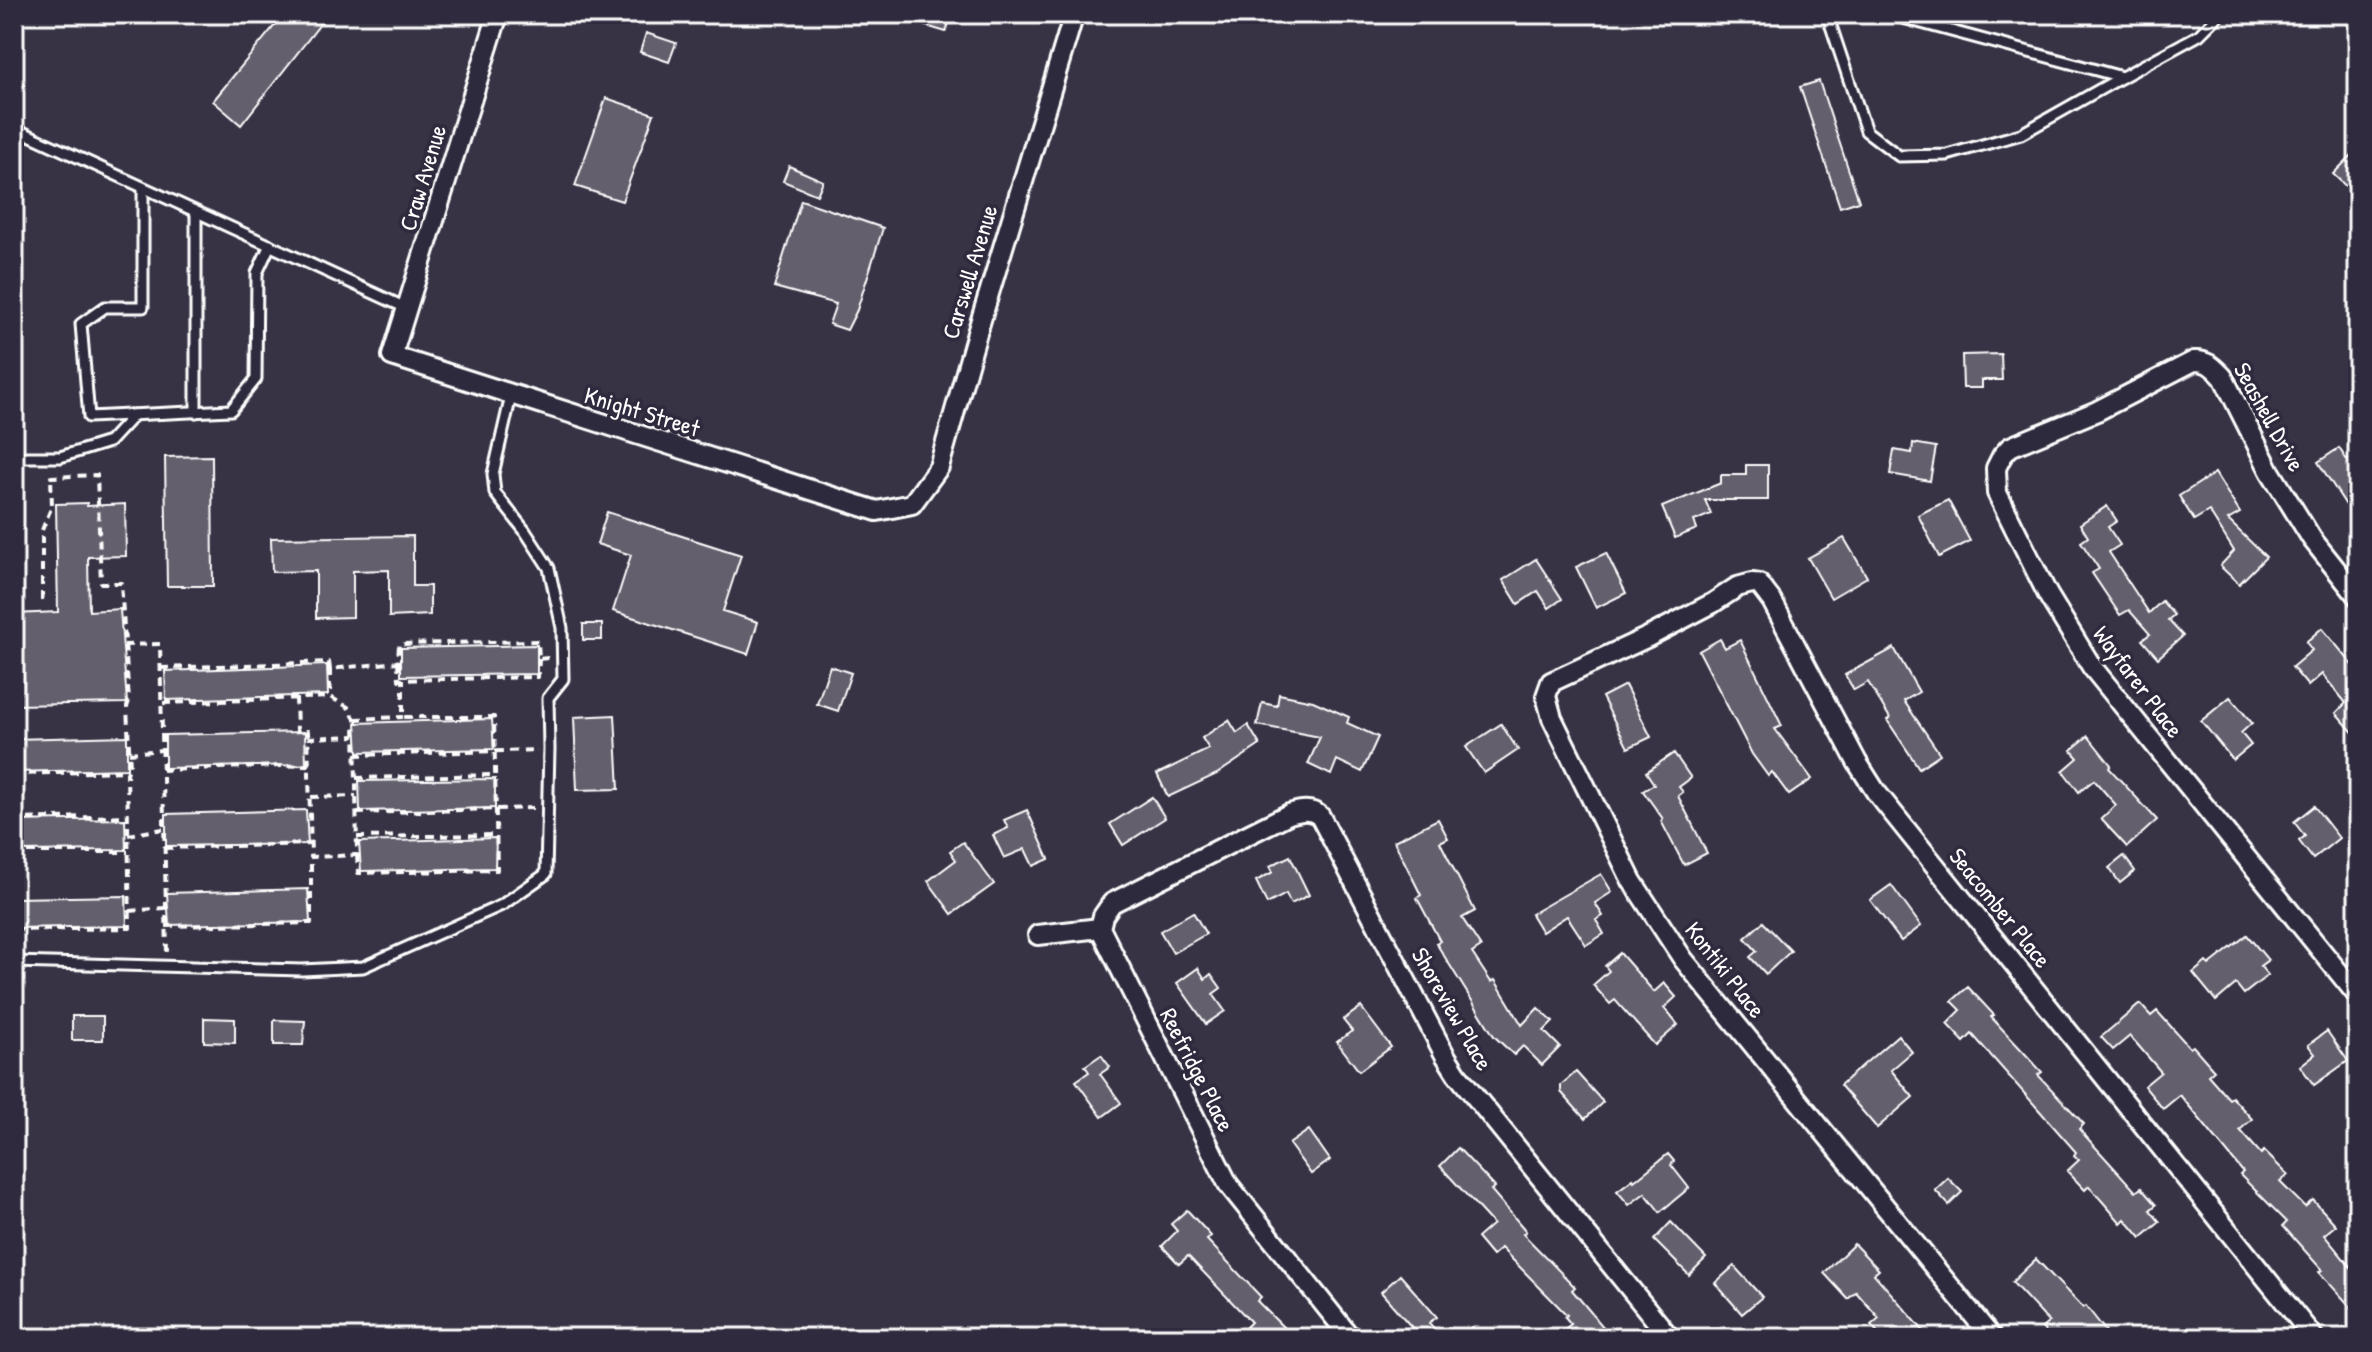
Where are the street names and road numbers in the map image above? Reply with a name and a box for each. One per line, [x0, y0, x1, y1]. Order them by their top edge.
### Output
street label: Craw Avenue [391, 120, 453, 235]
street label: Carswell Avenue [934, 200, 1005, 343]
street label: Seashell Drive [2227, 356, 2313, 477]
street label: Knight Street [581, 378, 705, 444]
street label: Wayfarer Place [2086, 619, 2192, 744]
street label: Seacomber Place [1943, 841, 2059, 974]
street label: Kontiki Place [1678, 915, 1774, 1024]
street label: Shoreview Place [1405, 941, 1501, 1076]
street label: Reefridge Place [1153, 1002, 1243, 1137]

